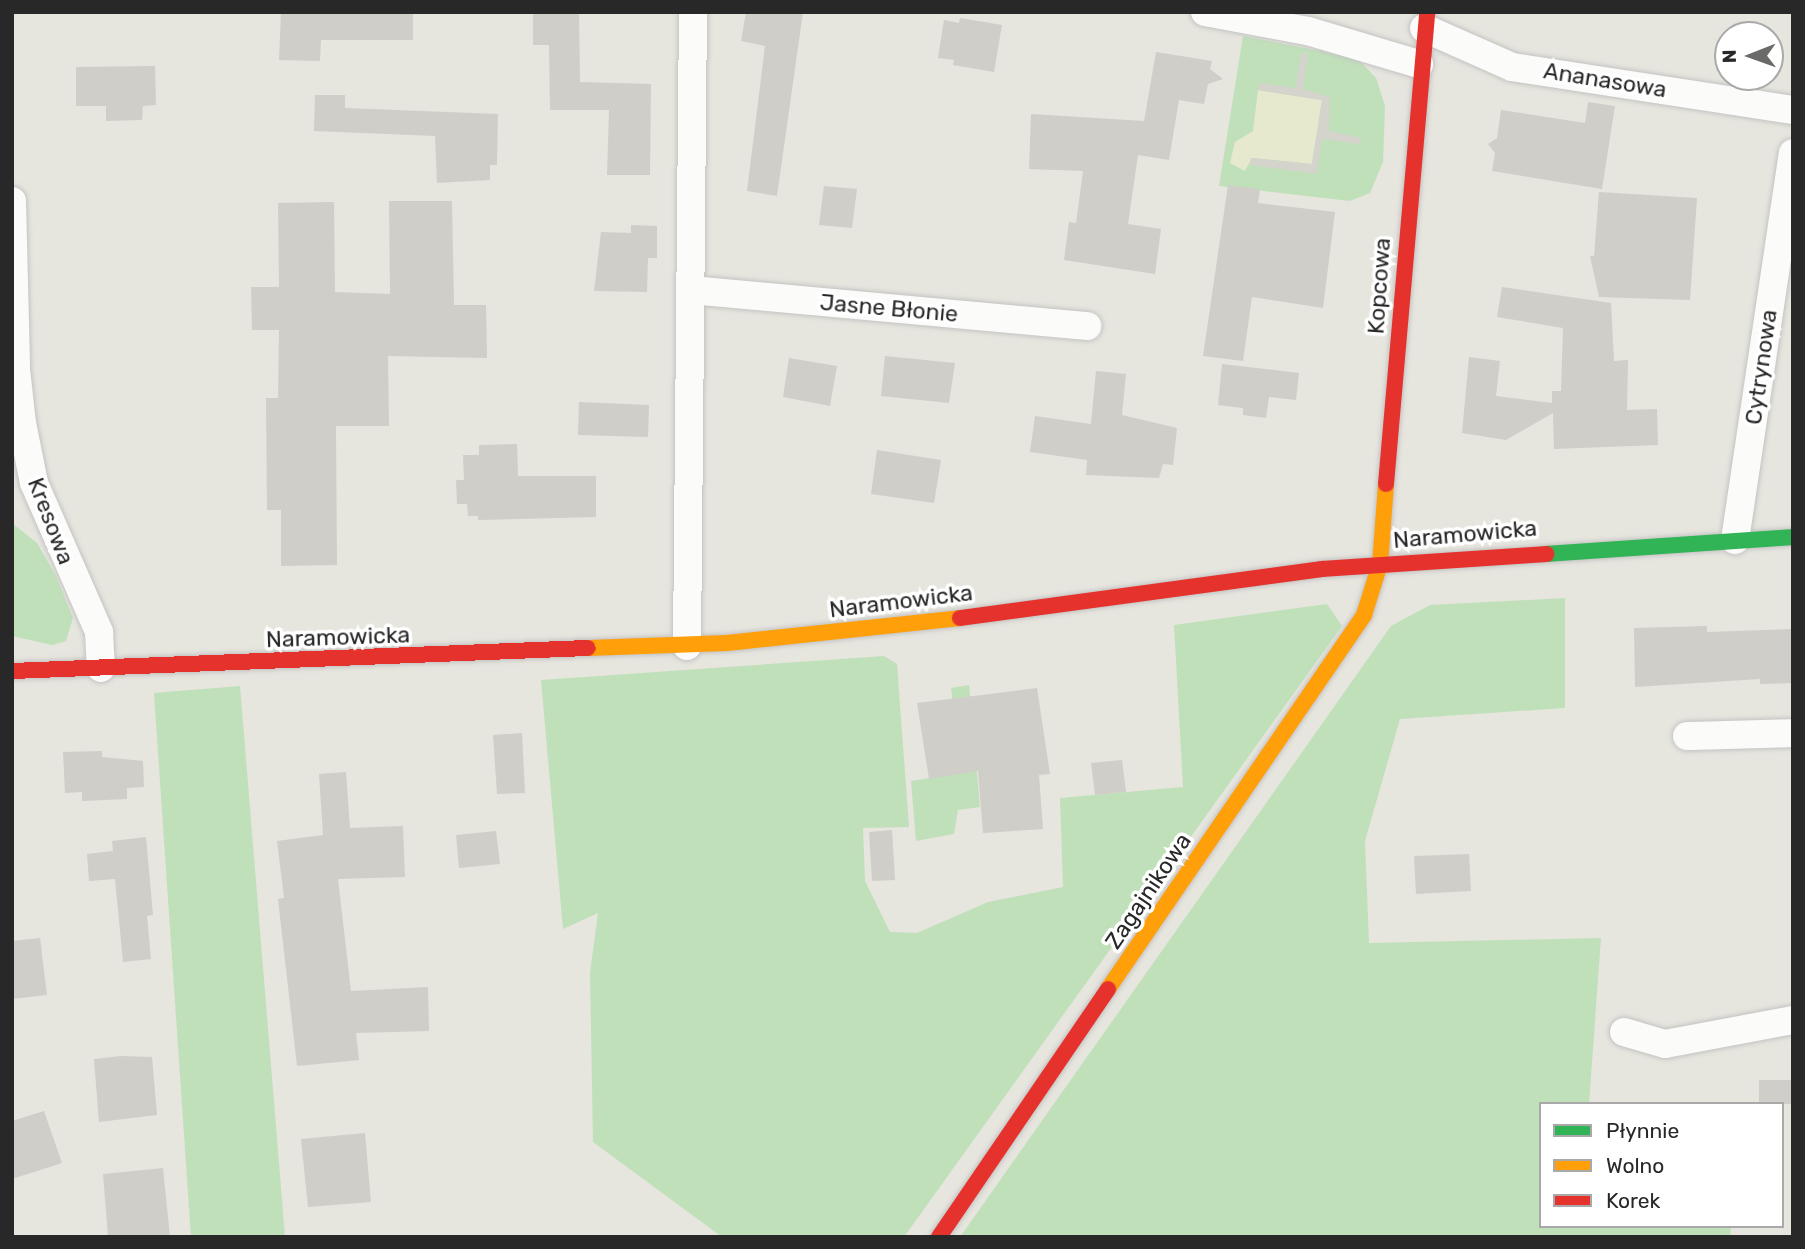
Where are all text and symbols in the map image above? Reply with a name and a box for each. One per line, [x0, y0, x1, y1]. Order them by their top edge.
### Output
north arrow [1714, 21, 1784, 91]
text: N [1718, 49, 1741, 63]
street label: Ananasowa [1542, 57, 1668, 103]
street label: Kopcowa [1362, 237, 1396, 335]
street label: Jasne Błonie [819, 288, 959, 328]
street label: Cytrynowa [1739, 308, 1783, 426]
street label: Kresowa [22, 474, 80, 568]
street label: Naramowicka [1392, 514, 1538, 554]
street label: Naramowicka [828, 579, 974, 623]
street label: Naramowicka [265, 621, 411, 653]
street label: Zagajnikowa [1099, 828, 1197, 954]
legend [1539, 1102, 1784, 1228]
text: Płynnie [1606, 1118, 1679, 1143]
text: Wolno [1606, 1153, 1664, 1178]
text: Korek [1606, 1188, 1660, 1213]

